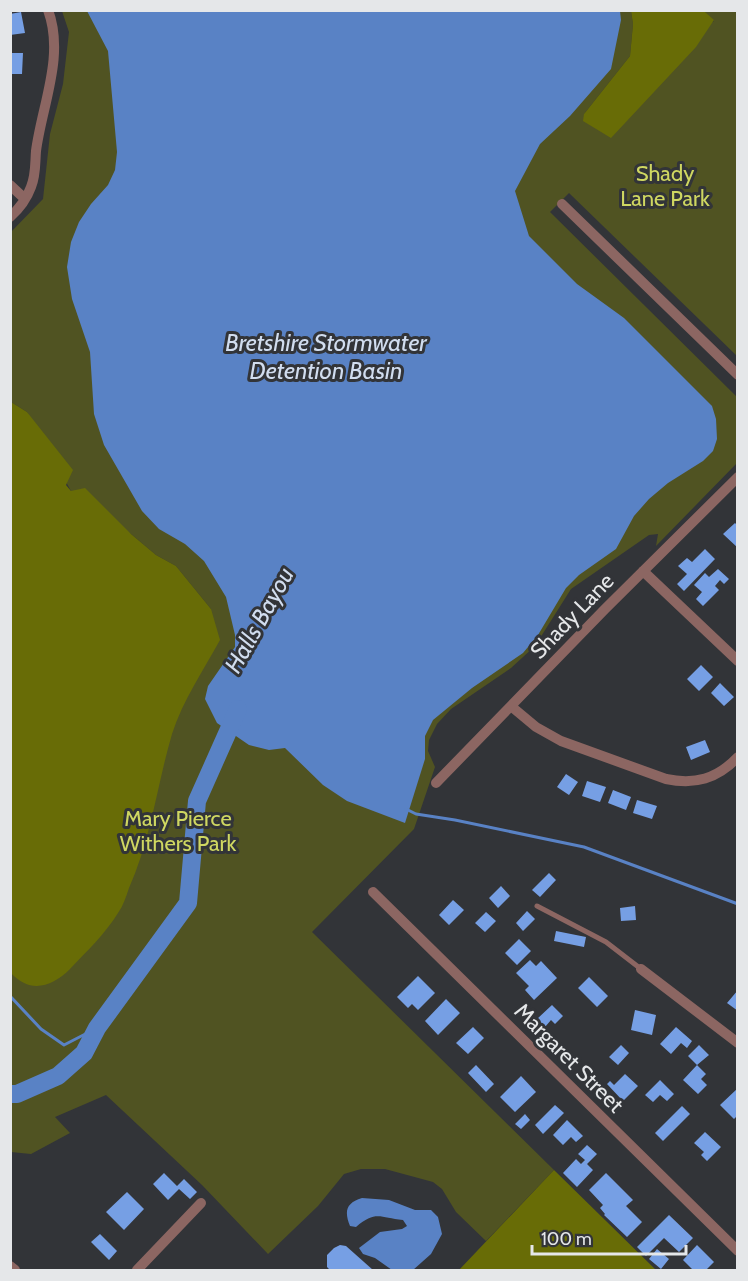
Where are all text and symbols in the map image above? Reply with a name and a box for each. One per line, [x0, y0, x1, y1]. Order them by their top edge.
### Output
park label: Shady Lane Park [620, 160, 710, 212]
water label: Bretshire Stormwater Detention Basin [225, 328, 428, 385]
water label: Halls Bayou [218, 562, 300, 678]
street label: Shady Lane [525, 568, 619, 664]
park label: Mary Pierce Withers Park [120, 805, 236, 857]
street label: Margaret Street [509, 998, 630, 1119]
scale bar [532, 1218, 686, 1256]
text: 100 m [541, 1228, 592, 1250]

